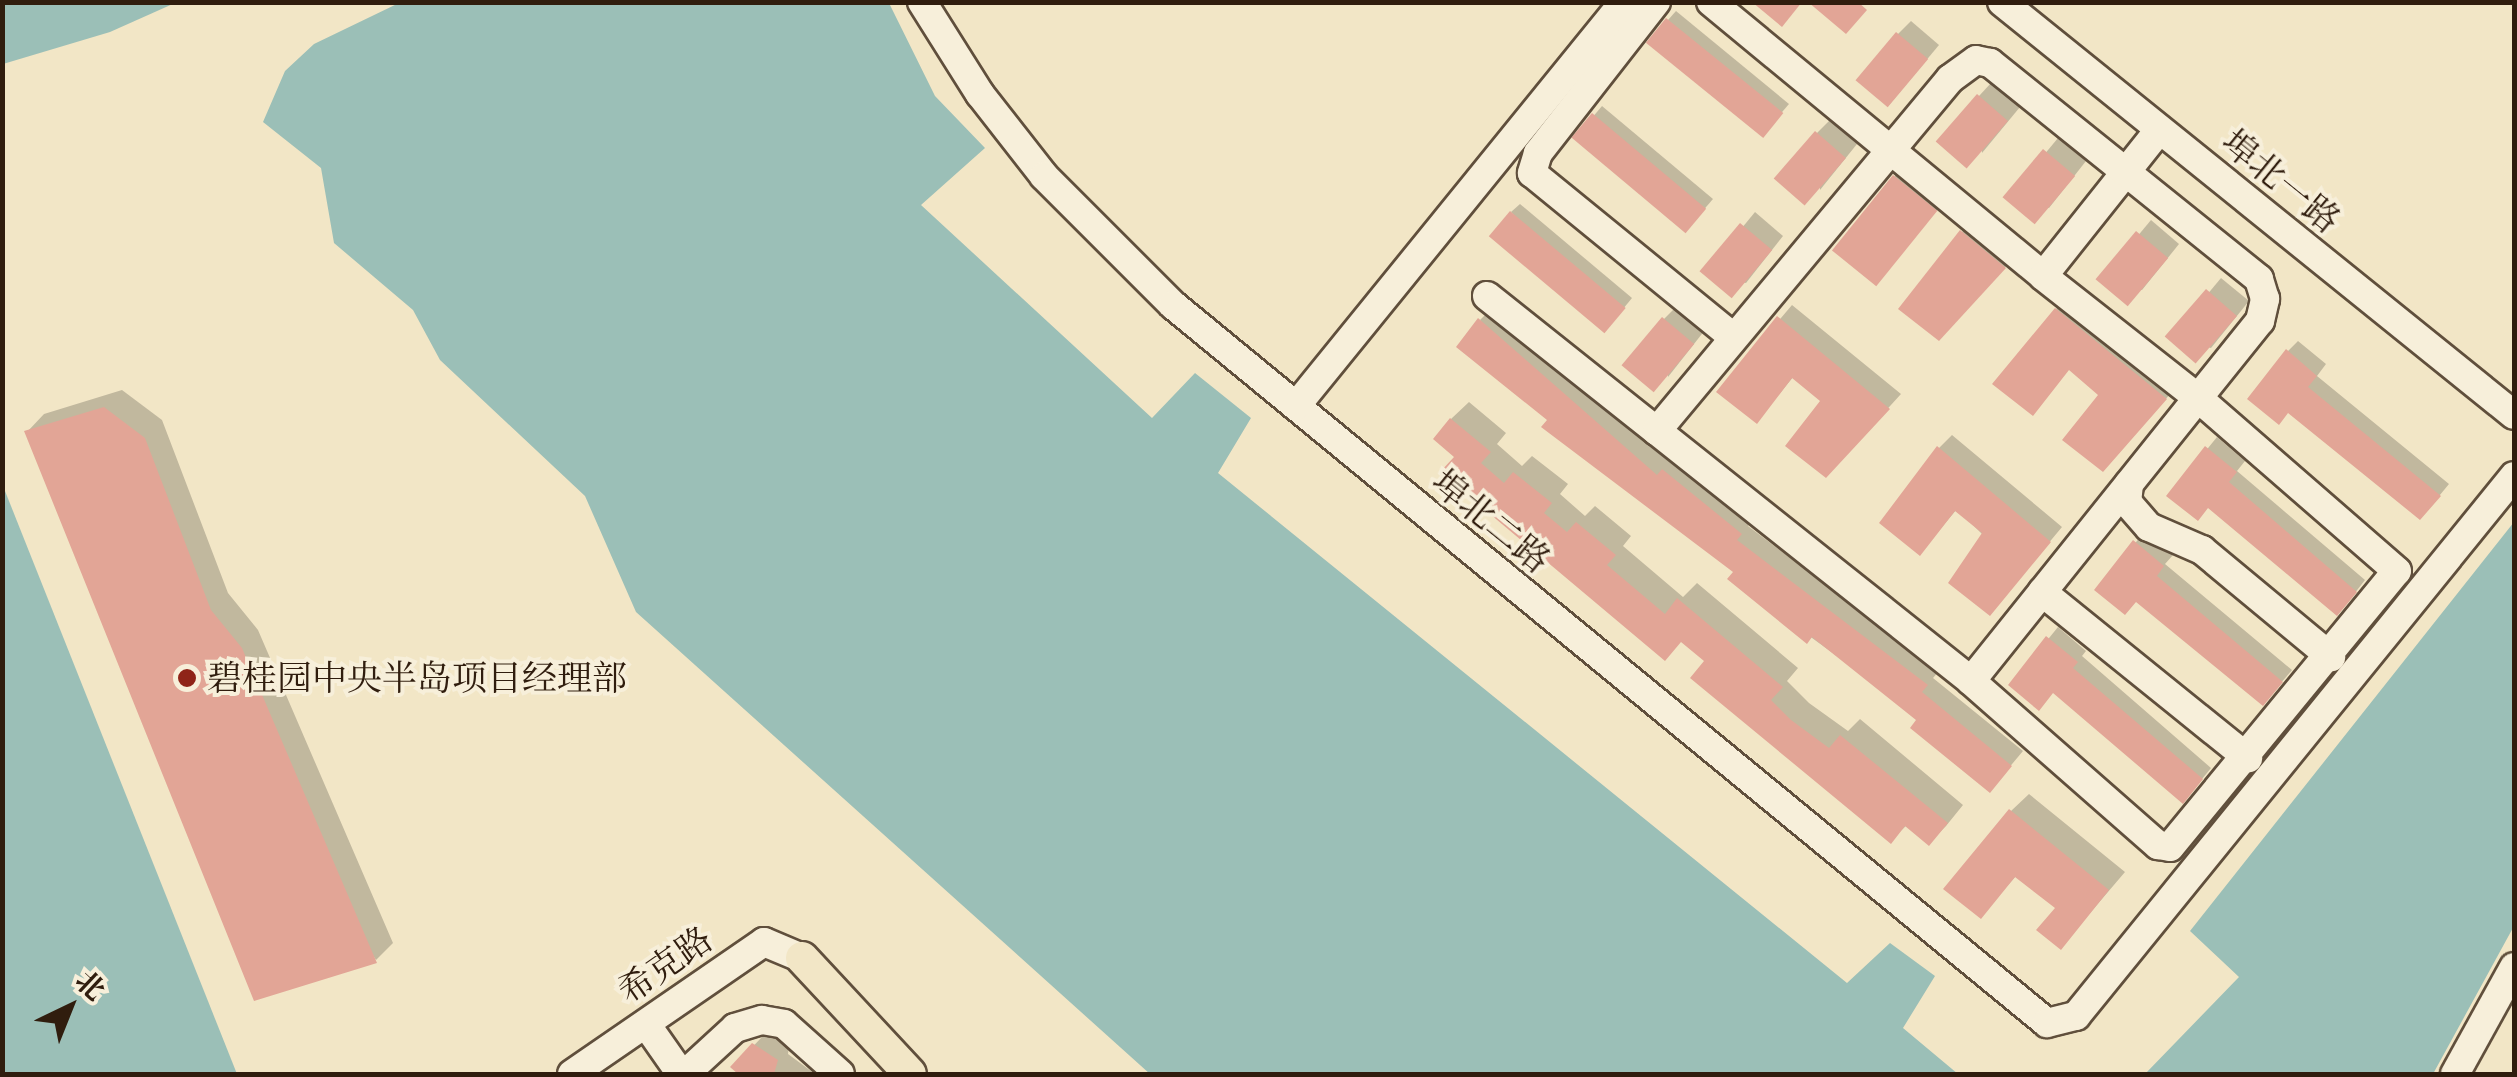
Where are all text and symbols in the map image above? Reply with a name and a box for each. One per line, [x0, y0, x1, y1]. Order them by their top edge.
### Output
street label: 埠北一路 [2213, 121, 2349, 241]
street label: 埠北二路 [1423, 461, 1559, 581]
place label: 碧桂园中央半岛项目经理部 [207, 657, 627, 699]
marker: 碧桂园中央半岛项目经理部 [176, 667, 198, 689]
street label: 希克路 [610, 918, 720, 1012]
north arrow [20, 957, 120, 1057]
text: 北 [67, 960, 115, 1009]

